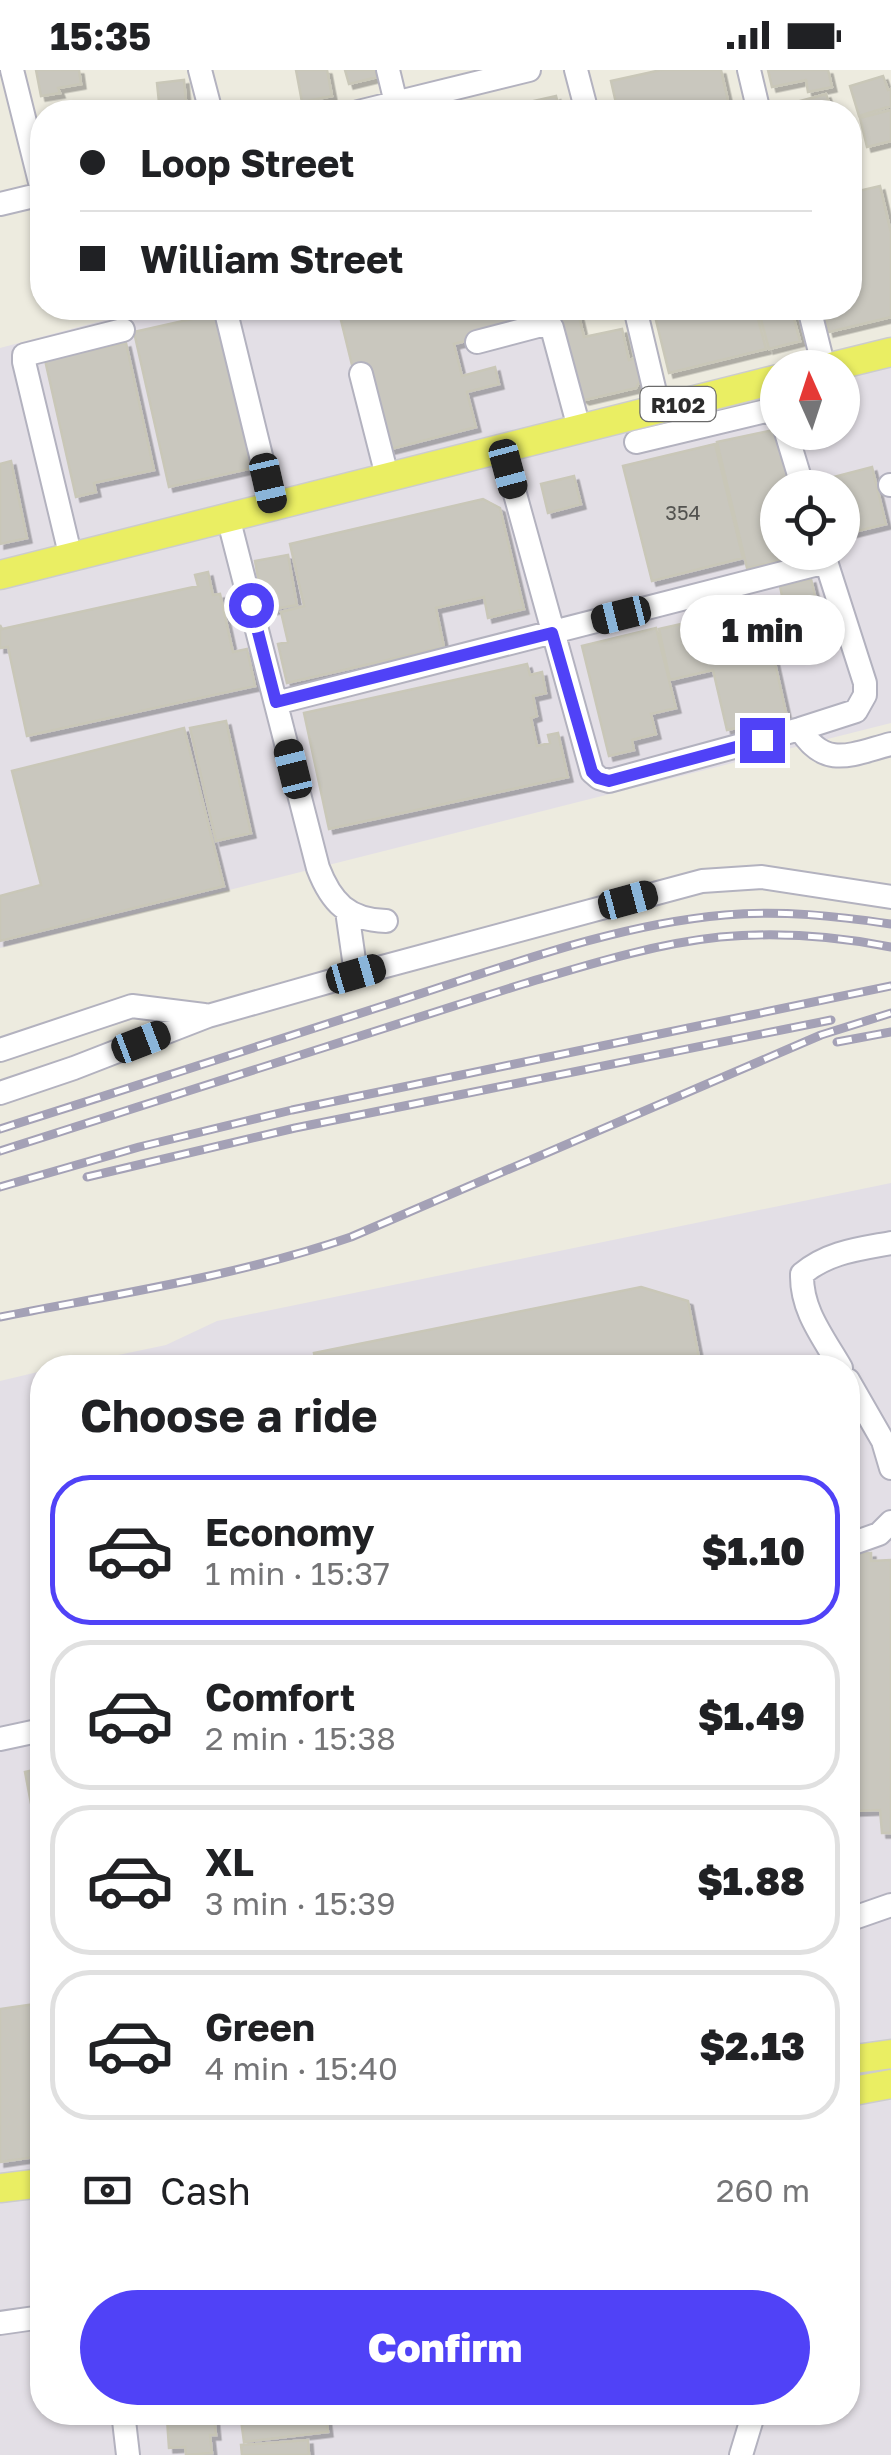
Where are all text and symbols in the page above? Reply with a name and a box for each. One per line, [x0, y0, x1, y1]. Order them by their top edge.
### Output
text: 15:35 [50, 13, 151, 58]
text: Loop Street [140, 140, 355, 185]
text: William Street [140, 236, 403, 281]
north arrow [760, 350, 860, 450]
map controls [760, 350, 860, 570]
road number: R102 [640, 387, 716, 421]
car [486, 436, 530, 502]
car [247, 450, 289, 516]
button: locate [760, 470, 860, 570]
house number: 354 [665, 500, 701, 524]
route start [229, 583, 274, 628]
car [588, 593, 654, 637]
callout: 1 min [680, 595, 844, 665]
text: 1 min [722, 611, 803, 649]
route end [740, 718, 785, 763]
car [271, 736, 315, 802]
car [595, 878, 661, 922]
car [323, 951, 389, 997]
car [108, 1017, 174, 1067]
text: Choose a ride [80, 1388, 378, 1442]
icon: car [85, 1505, 175, 1595]
text: Economy [205, 1509, 374, 1554]
text: $1.10 [702, 1528, 805, 1573]
text: 1 min · 15:37 [205, 1554, 390, 1592]
icon: car [85, 1670, 175, 1760]
text: Comfort [205, 1674, 355, 1719]
text: $1.49 [698, 1693, 805, 1738]
text: 2 min · 15:38 [205, 1719, 396, 1757]
icon: car [85, 1835, 175, 1925]
text: XL [205, 1839, 254, 1884]
text: $1.88 [697, 1858, 805, 1903]
text: 3 min · 15:39 [205, 1884, 396, 1922]
icon: car [85, 2000, 175, 2090]
text: Green [205, 2004, 315, 2049]
text: $2.13 [699, 2023, 805, 2068]
text: 4 min · 15:40 [205, 2049, 398, 2087]
icon: cash [80, 2163, 135, 2218]
text: Cash [160, 2168, 251, 2213]
text: 260 m [716, 2171, 810, 2209]
button: Confirm [80, 2290, 810, 2405]

